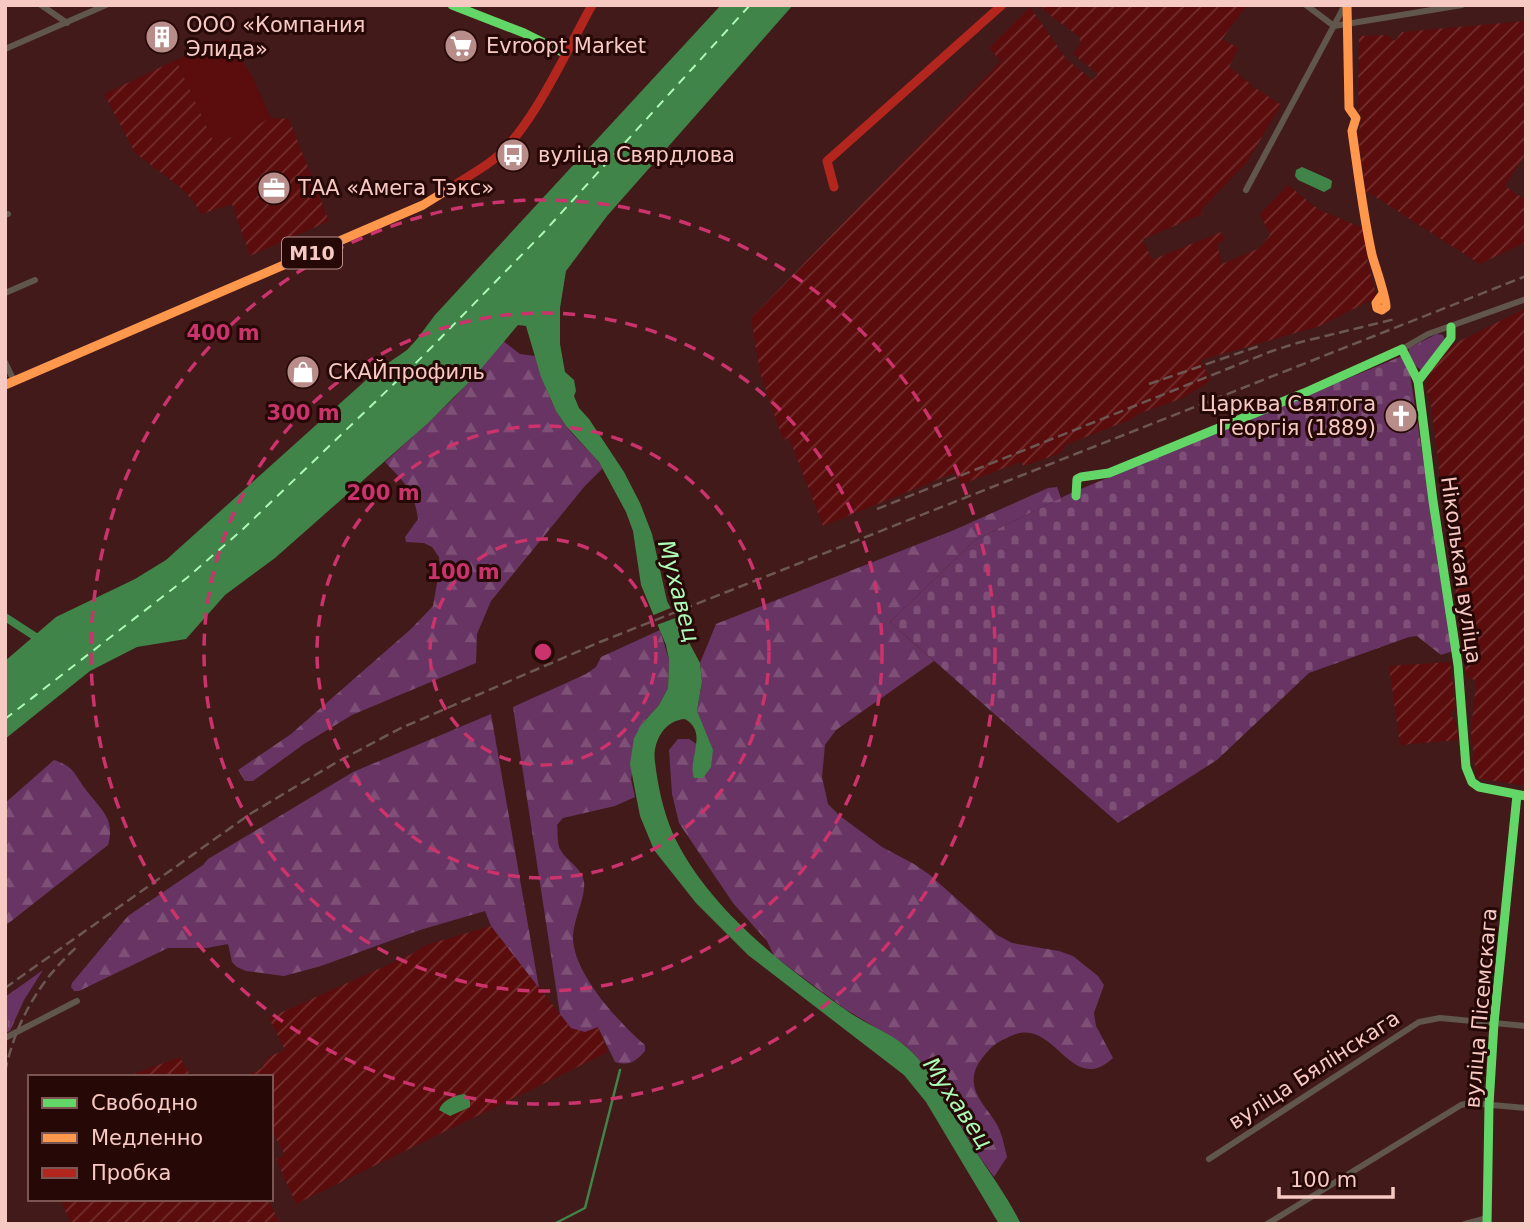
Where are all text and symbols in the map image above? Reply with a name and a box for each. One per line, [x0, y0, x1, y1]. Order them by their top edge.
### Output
place label: ООО «Компания Элида» [186, 13, 365, 61]
building icon: ООО «Компания Элида» [143, 18, 181, 56]
supermarket icon: Evroopt Market [442, 27, 480, 65]
place label: Evroopt Market [486, 34, 646, 58]
bus stop icon: вуліца Свярдлова [494, 136, 532, 174]
place label: вуліца Свярдлова [538, 143, 735, 167]
office icon: ТАА «Амега Тэкс» [255, 169, 293, 207]
place label: ТАА «Амега Тэкс» [297, 176, 494, 200]
road number: М10 [282, 238, 342, 268]
text: 400 m [186, 321, 260, 345]
shop icon: СКАЙпрофиль [284, 353, 322, 391]
place label: СКАЙпрофиль [328, 359, 485, 384]
place label: Царква Святога Георгія (1889) [1200, 392, 1376, 440]
church icon: Царква Святога Георгія (1889) [1382, 397, 1420, 435]
text: 300 m [266, 401, 340, 425]
street label: Ніколькая вуліца [1436, 475, 1486, 665]
text: 200 m [346, 481, 420, 505]
water label: Мухавец [653, 537, 705, 645]
text: 100 m [426, 560, 500, 584]
centre of rings [531, 640, 555, 664]
street label: вуліца Пісемскага [1460, 907, 1502, 1109]
street label: вуліца Бялінскага [1224, 1006, 1404, 1134]
water label: Мухавец [918, 1052, 998, 1154]
legend [28, 1075, 273, 1201]
text: Свободно [91, 1091, 198, 1115]
text: Медленно [91, 1126, 203, 1150]
scale bar [1279, 1156, 1393, 1200]
text: Пробка [91, 1161, 171, 1185]
text: 100 m [1290, 1168, 1357, 1192]

